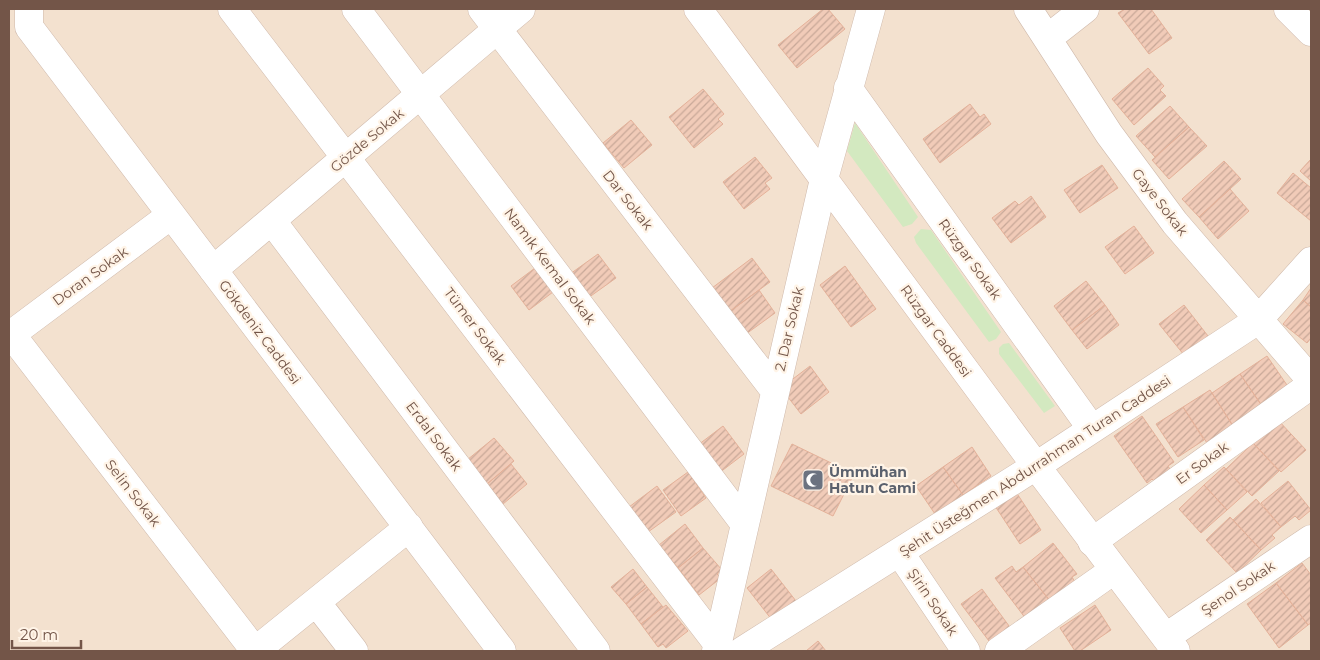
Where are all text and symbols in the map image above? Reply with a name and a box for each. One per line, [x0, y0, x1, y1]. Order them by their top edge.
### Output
street label: Gözde Sokak [327, 104, 408, 176]
street label: Gaye Sokak [1128, 165, 1192, 240]
street label: Dar Sokak [599, 166, 657, 234]
street label: Namık Kemal Sokak [500, 204, 600, 328]
street label: Rüzgar Sokak [935, 215, 1006, 304]
street label: Doran Sokak [49, 242, 132, 309]
street label: Gökdeniz Caddesi [215, 276, 305, 388]
street label: Rüzgar Caddesi [896, 281, 976, 381]
street label: Tümer Sokak [440, 284, 510, 369]
street label: 2. Dar Sokak [771, 284, 808, 373]
street label: Şehit Üsteğmen Abdurrahman Turan Caddesi [896, 371, 1174, 561]
street label: Erdal Sokak [402, 398, 466, 475]
street label: Er Sokak [1172, 437, 1232, 488]
street label: Selin Sokak [101, 456, 165, 531]
place label: Ümmühan Hatun Cami [829, 463, 916, 497]
mosque icon: Ümmühan Hatun Cami [801, 468, 825, 492]
street label: Şenol Sokak [1198, 556, 1279, 619]
street label: Şirin Sokak [904, 565, 962, 639]
scale bar [12, 618, 81, 650]
text: 20 m [20, 625, 58, 644]

